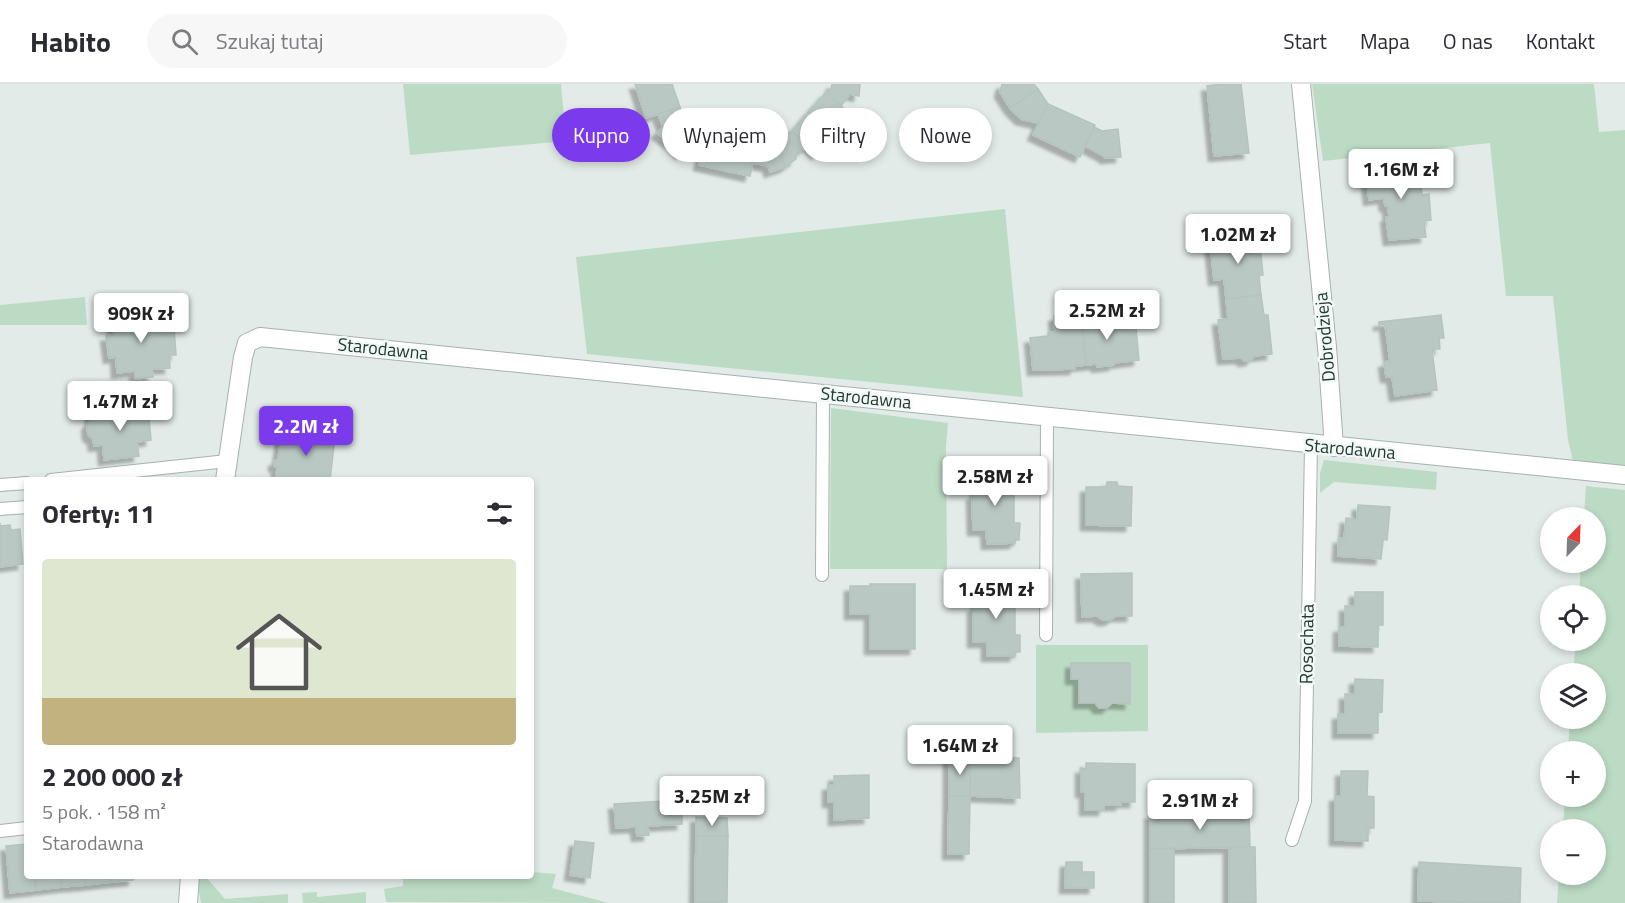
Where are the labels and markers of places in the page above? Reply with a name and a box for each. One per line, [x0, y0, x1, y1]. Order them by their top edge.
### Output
pin: 1.16M zł [1339, 149, 1463, 200]
pin: 1.02M zł [1176, 214, 1300, 265]
pin: 2.52M zł [1045, 290, 1169, 341]
pin: 909K zł [86, 293, 196, 344]
pin: 1.47M zł [58, 381, 182, 432]
pin: 2.2M zł [251, 406, 361, 457]
pin: 2.58M zł [933, 456, 1057, 507]
pin: 1.45M zł [934, 569, 1058, 620]
pin: 1.64M zł [898, 725, 1022, 776]
pin: 3.25M zł [650, 776, 774, 827]
pin: 2.91M zł [1138, 780, 1262, 831]

